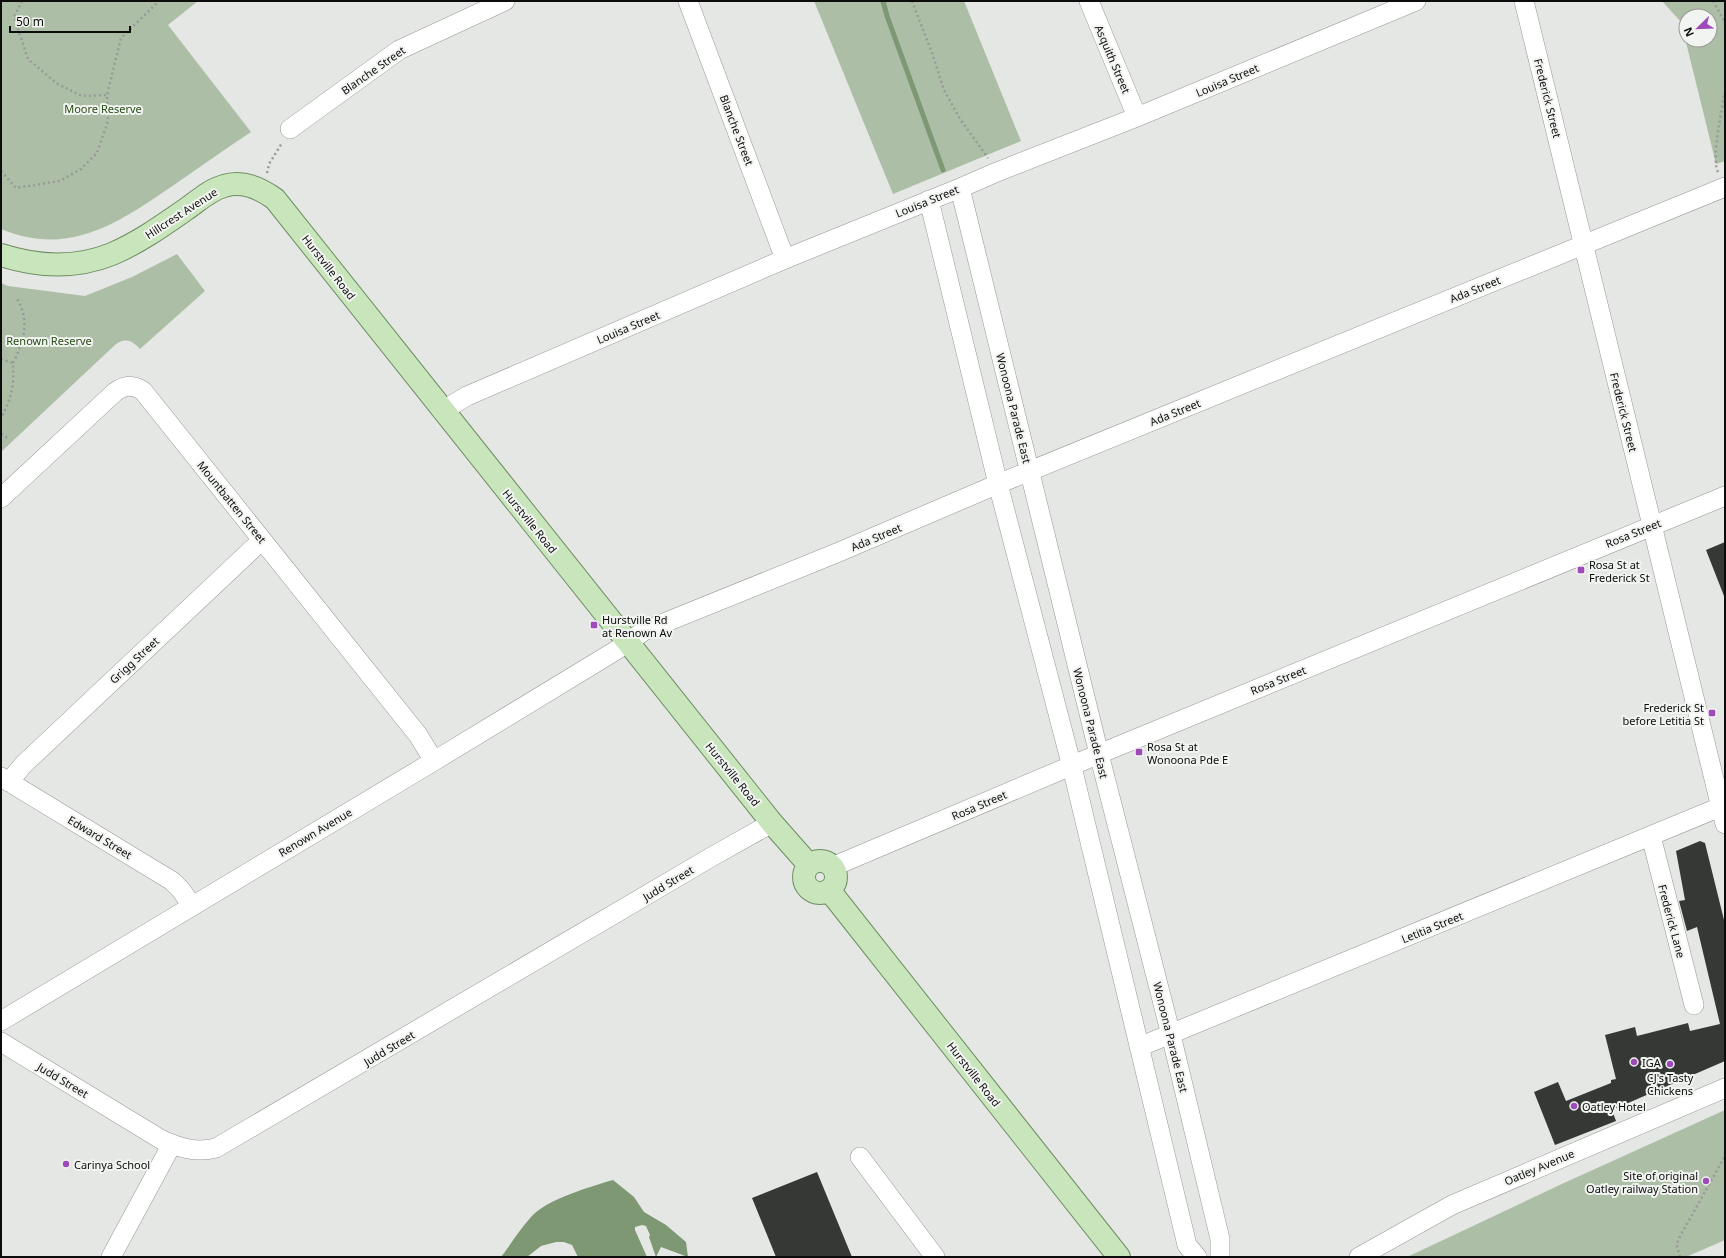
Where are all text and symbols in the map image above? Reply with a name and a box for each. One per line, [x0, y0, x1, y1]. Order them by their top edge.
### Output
scale bar [10, 8, 130, 34]
north arrow [1678, 8, 1718, 48]
text: 50 m [16, 13, 44, 30]
street label: Asquith Street [1092, 22, 1134, 96]
text: N [1680, 25, 1697, 39]
street label: Blanche Street [338, 42, 408, 98]
street label: Frederick Street [1531, 57, 1565, 139]
street label: Louisa Street [1193, 60, 1261, 100]
street label: Blanche Street [717, 92, 757, 168]
park label: Moore Reserve [64, 101, 142, 116]
street label: Louisa Street [893, 181, 961, 221]
street label: Hillcrest Avenue [142, 184, 220, 242]
street label: Hurstville Road [299, 232, 359, 302]
street label: Ada Street [1447, 272, 1503, 306]
street label: Louisa Street [594, 307, 662, 347]
park label: Renown Reserve [6, 333, 92, 348]
street label: Wonoona Parade East [993, 351, 1035, 465]
street label: Frederick Street [1607, 371, 1641, 453]
street label: Ada Street [1147, 395, 1203, 429]
street label: Mountbatten Street [194, 458, 270, 546]
street label: Hurstville Road [500, 486, 560, 556]
street label: Rosa Street [1603, 515, 1663, 551]
street label: Ada Street [848, 520, 904, 554]
place label: Rosa St at Frederick St [1589, 557, 1650, 585]
marker: Rosa St at Frederick St [1576, 565, 1586, 575]
place label: Hurstville Rd at Renown Av [602, 612, 673, 640]
marker: Hurstville Rd at Renown Av [589, 620, 599, 630]
street label: Grigg Street [106, 633, 162, 687]
street label: Rosa Street [1248, 662, 1308, 698]
street label: Wonoona Parade East [1070, 666, 1112, 780]
place label: Frederick St before Letitia St [1623, 700, 1704, 728]
marker: Frederick St before Letitia St [1707, 708, 1717, 718]
street label: Hurstville Road [703, 739, 763, 809]
place label: Rosa St at Wonoona Pde E [1147, 739, 1228, 767]
marker: Rosa St at Wonoona Pde E [1134, 747, 1144, 757]
street label: Rosa Street [949, 787, 1009, 823]
street label: Renown Avenue [275, 804, 355, 860]
street label: Edward Street [65, 812, 135, 862]
street label: Judd Street [639, 862, 696, 905]
street label: Frederick Lane [1655, 883, 1689, 959]
street label: Letitia Street [1399, 908, 1465, 946]
street label: Wonoona Parade East [1150, 980, 1192, 1094]
street label: Judd Street [360, 1027, 417, 1070]
street label: Hurstville Road [944, 1039, 1004, 1109]
place label: IGA [1642, 1055, 1662, 1070]
marker: IGA [1629, 1057, 1639, 1067]
street label: Judd Street [34, 1058, 91, 1101]
marker: CJ's Tasty Chickens [1665, 1059, 1675, 1069]
place label: CJ's Tasty Chickens [1647, 1070, 1694, 1098]
place label: Oatley Hotel [1582, 1099, 1646, 1114]
marker: Oatley Hotel [1569, 1101, 1579, 1111]
street label: Oatley Avenue [1502, 1146, 1576, 1188]
place label: Carinya School [74, 1157, 150, 1172]
marker: Carinya School [61, 1159, 71, 1169]
place label: Site of original Oatley railway Station [1586, 1168, 1698, 1196]
marker: Site of original Oatley railway Station [1701, 1176, 1711, 1186]

